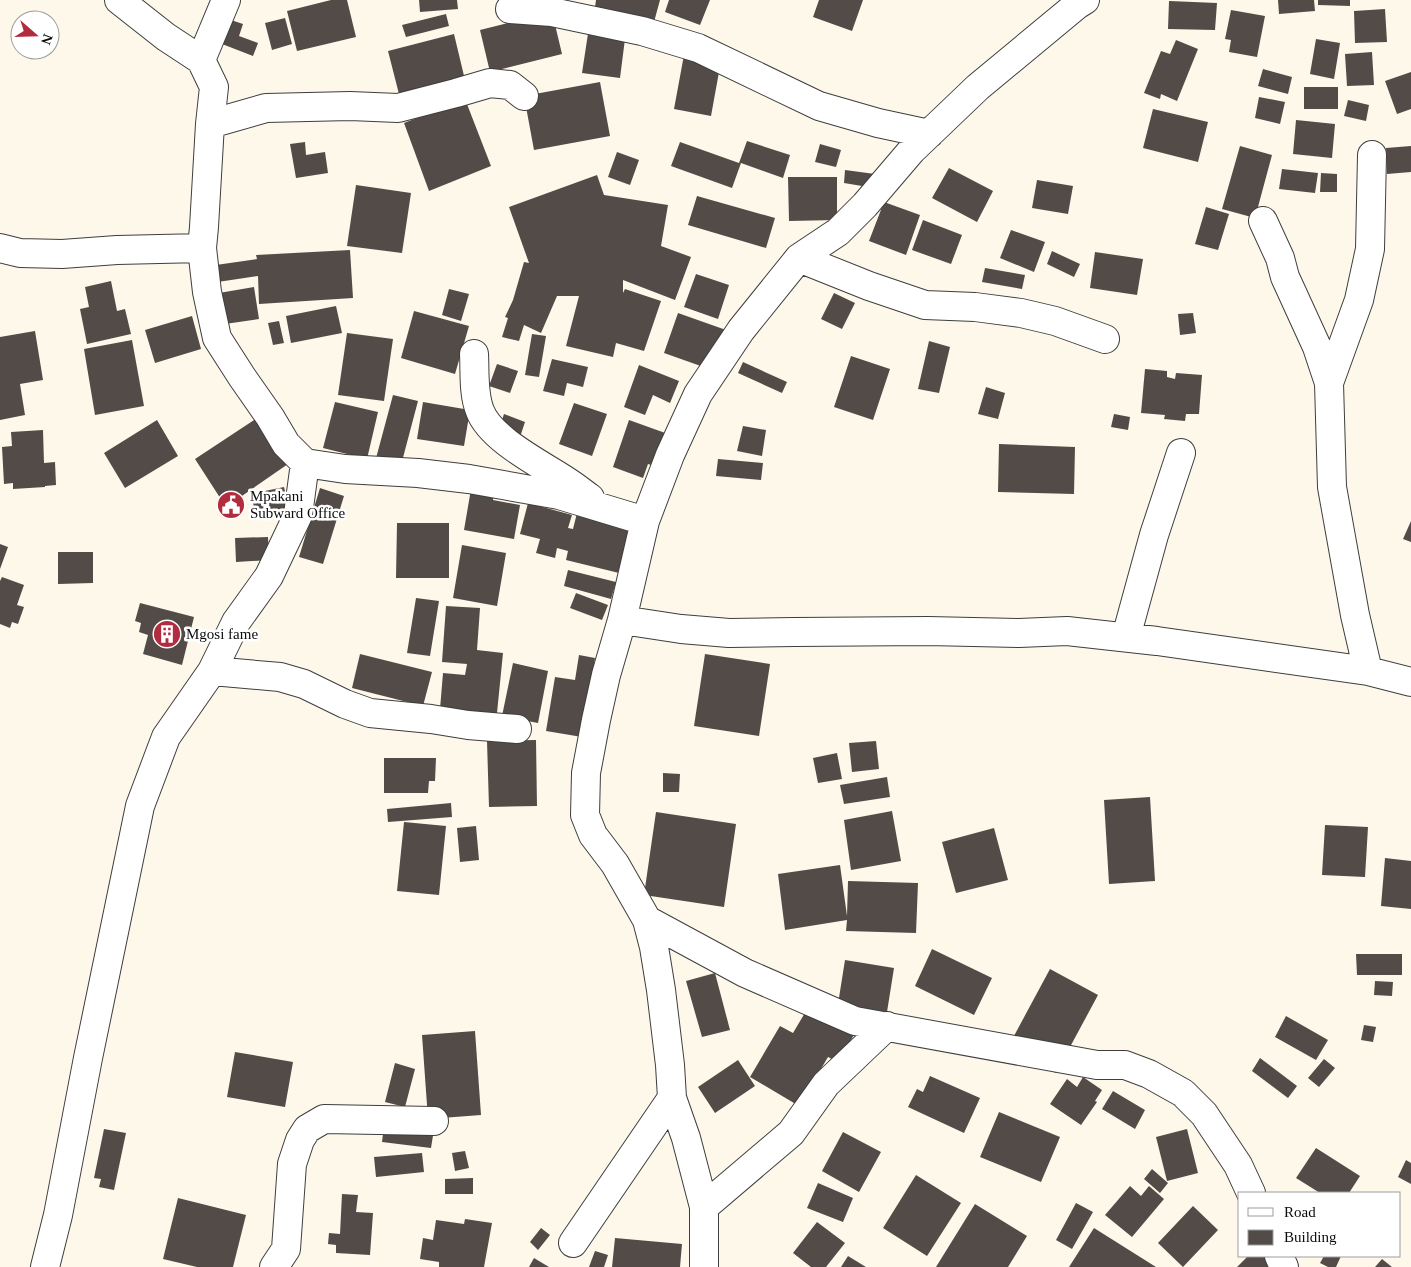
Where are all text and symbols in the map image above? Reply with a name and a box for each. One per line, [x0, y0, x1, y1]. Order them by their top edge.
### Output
north arrow [10, 10, 60, 60]
text: N [38, 32, 56, 47]
place label: Mpakani Subward Office [250, 488, 345, 521]
public building icon: Mpakani Subward Office [216, 490, 246, 520]
building icon: Mgosi fame [152, 619, 182, 649]
place label: Mgosi fame [186, 626, 258, 642]
legend [1238, 1192, 1401, 1257]
text: Road [1284, 1204, 1316, 1220]
text: Building [1284, 1229, 1337, 1245]

